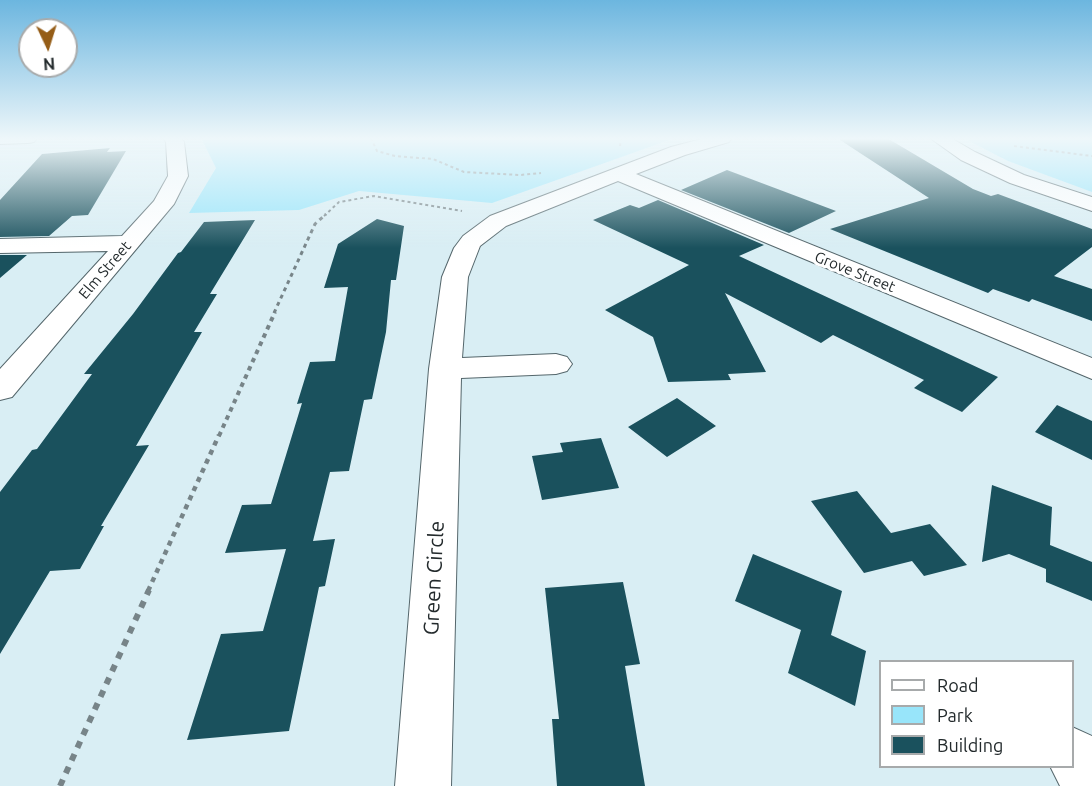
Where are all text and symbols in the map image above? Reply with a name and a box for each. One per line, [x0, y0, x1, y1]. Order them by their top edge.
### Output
north arrow [18, 18, 78, 78]
text: N [43, 55, 56, 73]
street label: Elm Street [75, 237, 135, 303]
street label: Grove Street [812, 248, 898, 296]
street label: Green Circle [418, 520, 450, 636]
legend [879, 660, 1074, 768]
text: Road [937, 675, 979, 695]
text: Park [937, 705, 973, 725]
text: Building [937, 735, 1003, 755]

